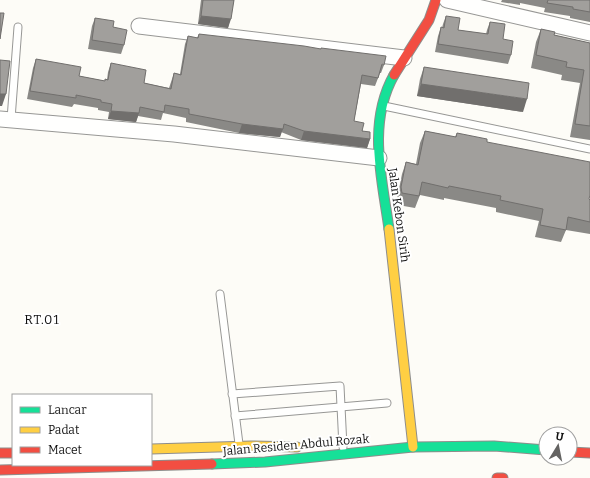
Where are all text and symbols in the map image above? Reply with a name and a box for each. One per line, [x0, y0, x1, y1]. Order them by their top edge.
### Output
street label: Jalan Kebon Sirih [385, 166, 413, 264]
district label: RT.01 [24, 312, 60, 327]
legend [12, 394, 152, 466]
text: Lancar [48, 403, 87, 417]
text: Padat [48, 423, 80, 437]
north arrow [538, 426, 578, 466]
text: U [554, 430, 565, 444]
street label: Jalan Residen Abdul Rozak [221, 432, 370, 458]
text: Macet [48, 443, 83, 457]

